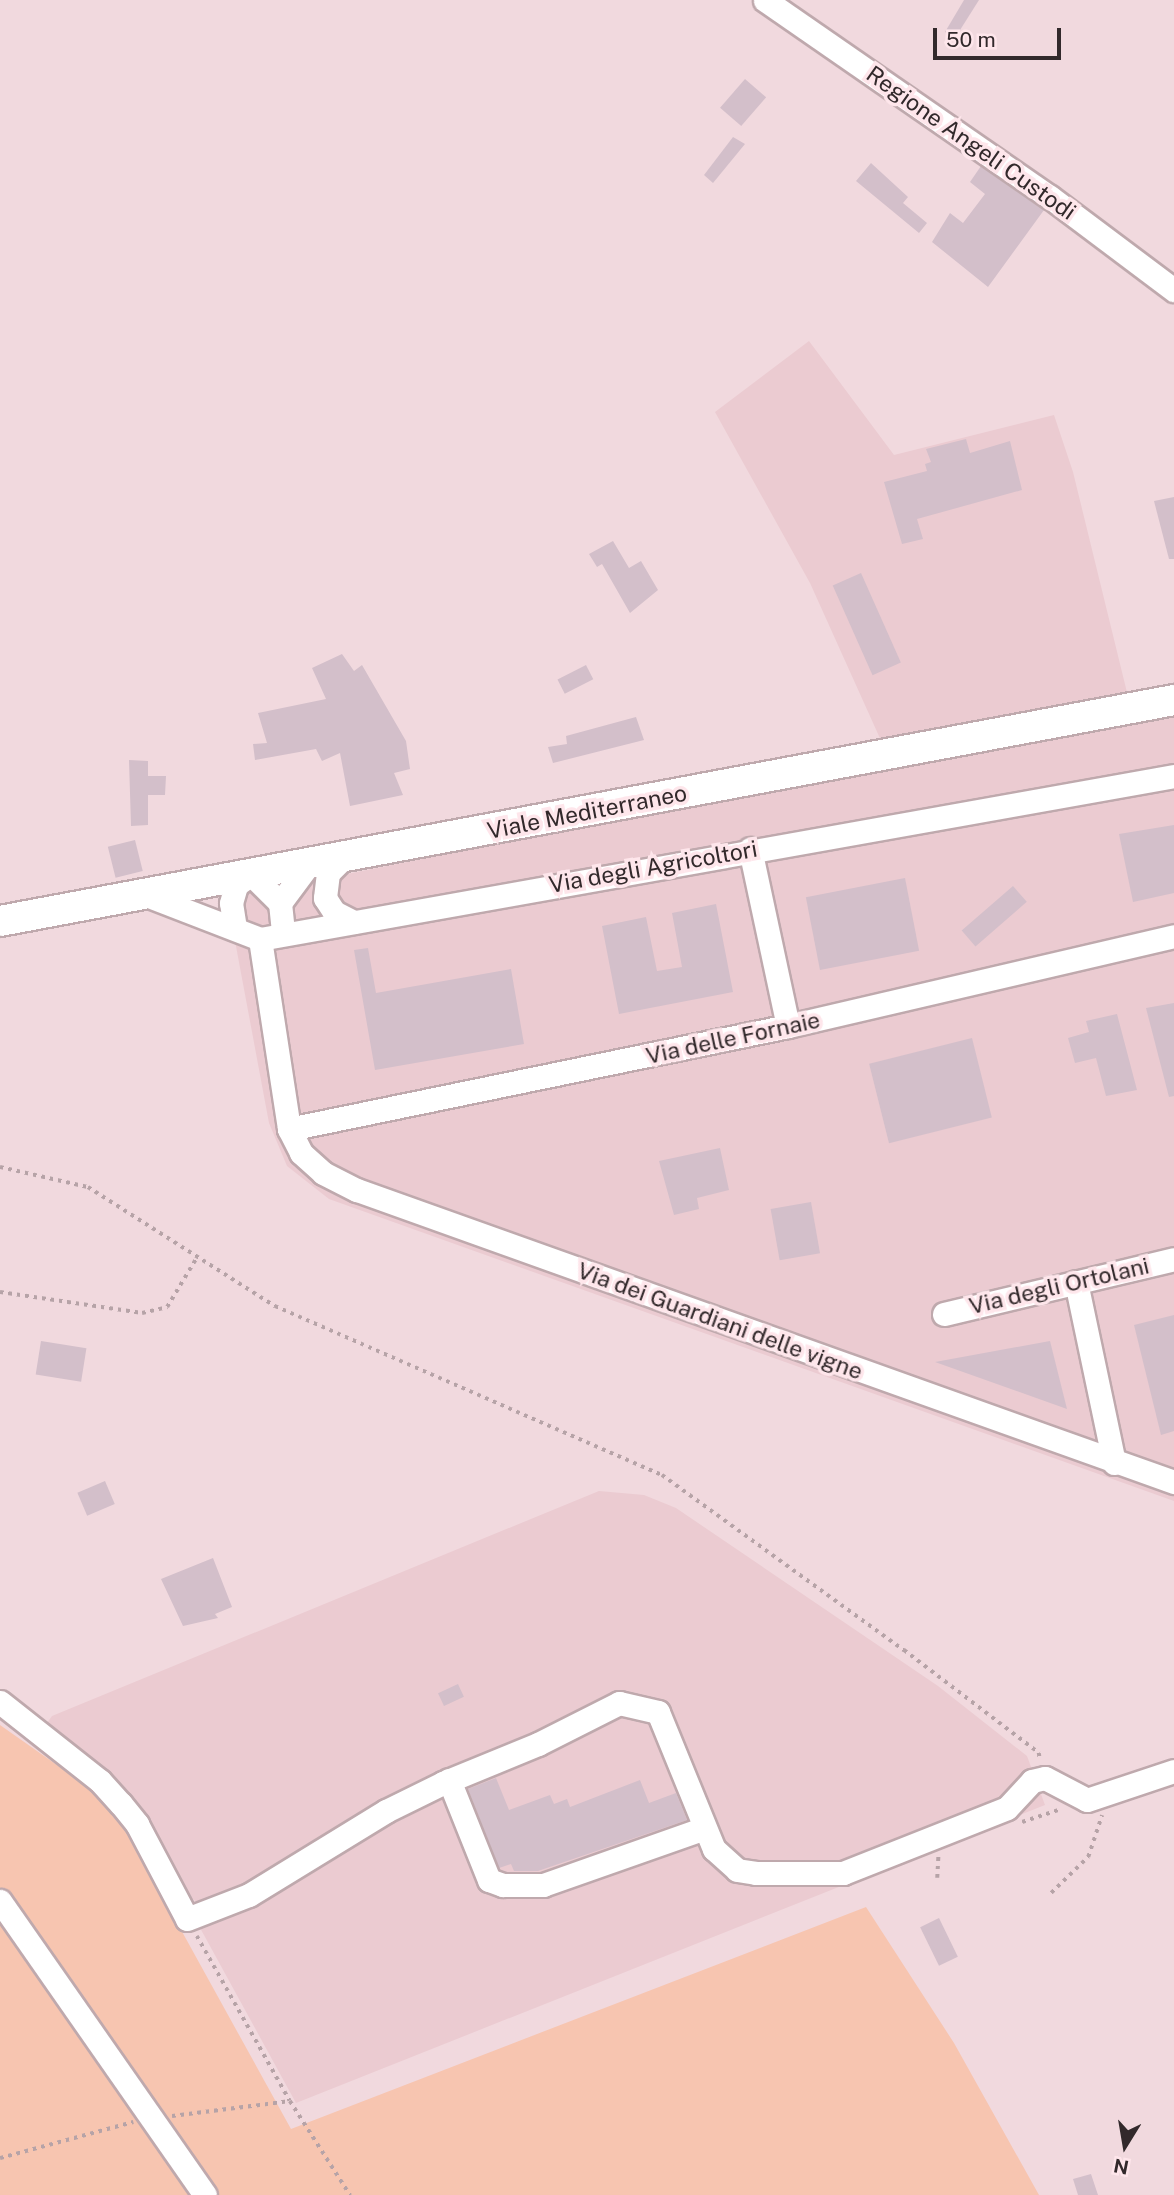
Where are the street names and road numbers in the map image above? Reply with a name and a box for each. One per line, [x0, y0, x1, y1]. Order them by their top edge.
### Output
street label: Regione Angeli Custodi [861, 60, 1081, 226]
street label: Viale Mediterraneo [485, 779, 689, 845]
street label: Via degli Agricoltori [547, 835, 759, 899]
street label: Via delle Fornaie [643, 1006, 823, 1070]
street label: Via degli Ortolani [966, 1252, 1152, 1320]
street label: Via dei Guardiani delle vigne [573, 1256, 867, 1386]

